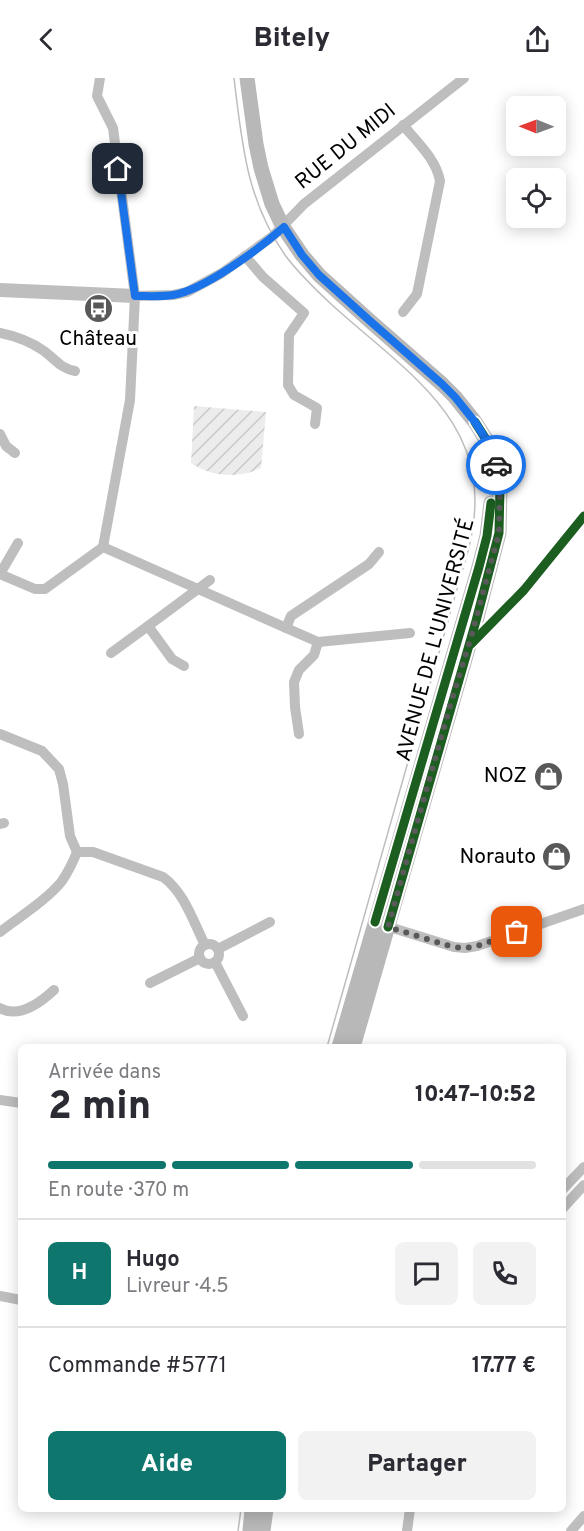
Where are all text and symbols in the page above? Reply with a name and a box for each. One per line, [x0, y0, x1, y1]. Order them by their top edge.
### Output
text: Bitely [254, 22, 330, 56]
icon: back [30, 23, 63, 56]
icon: share [521, 23, 554, 56]
north arrow [506, 96, 566, 156]
map controls [506, 96, 566, 228]
street label: RUE DU MIDI [290, 98, 402, 196]
pin [92, 143, 143, 194]
icon: home [101, 152, 134, 185]
button: locate [506, 168, 566, 228]
bus stop icon: Château [82, 292, 114, 324]
place label: Château [59, 326, 137, 353]
courier [466, 435, 526, 495]
icon: car [480, 449, 513, 482]
street label: AVENUE DE L'UNIVERSITÉ [390, 515, 481, 764]
shop icon: NOZ [532, 760, 564, 792]
place label: NOZ [484, 763, 527, 790]
shop icon: Norauto [541, 841, 573, 873]
place label: Norauto [459, 844, 536, 871]
pin [491, 906, 542, 957]
icon: bag [500, 915, 533, 948]
text: Arrivée dans [48, 1060, 161, 1086]
text: 10:47–10:52 [415, 1082, 536, 1109]
text: 2 min [48, 1084, 151, 1133]
text: En route · 370 m [48, 1178, 189, 1204]
button: chat [395, 1242, 458, 1305]
button: phone [473, 1242, 536, 1305]
text: Hugo [126, 1247, 180, 1274]
text: H [72, 1260, 87, 1287]
text: Livreur · 4.5 [126, 1274, 229, 1300]
text: Commande #5771 [48, 1353, 227, 1380]
text: 17.77 € [472, 1353, 536, 1380]
button: Aide [48, 1431, 286, 1500]
button: Partager [298, 1431, 536, 1500]

